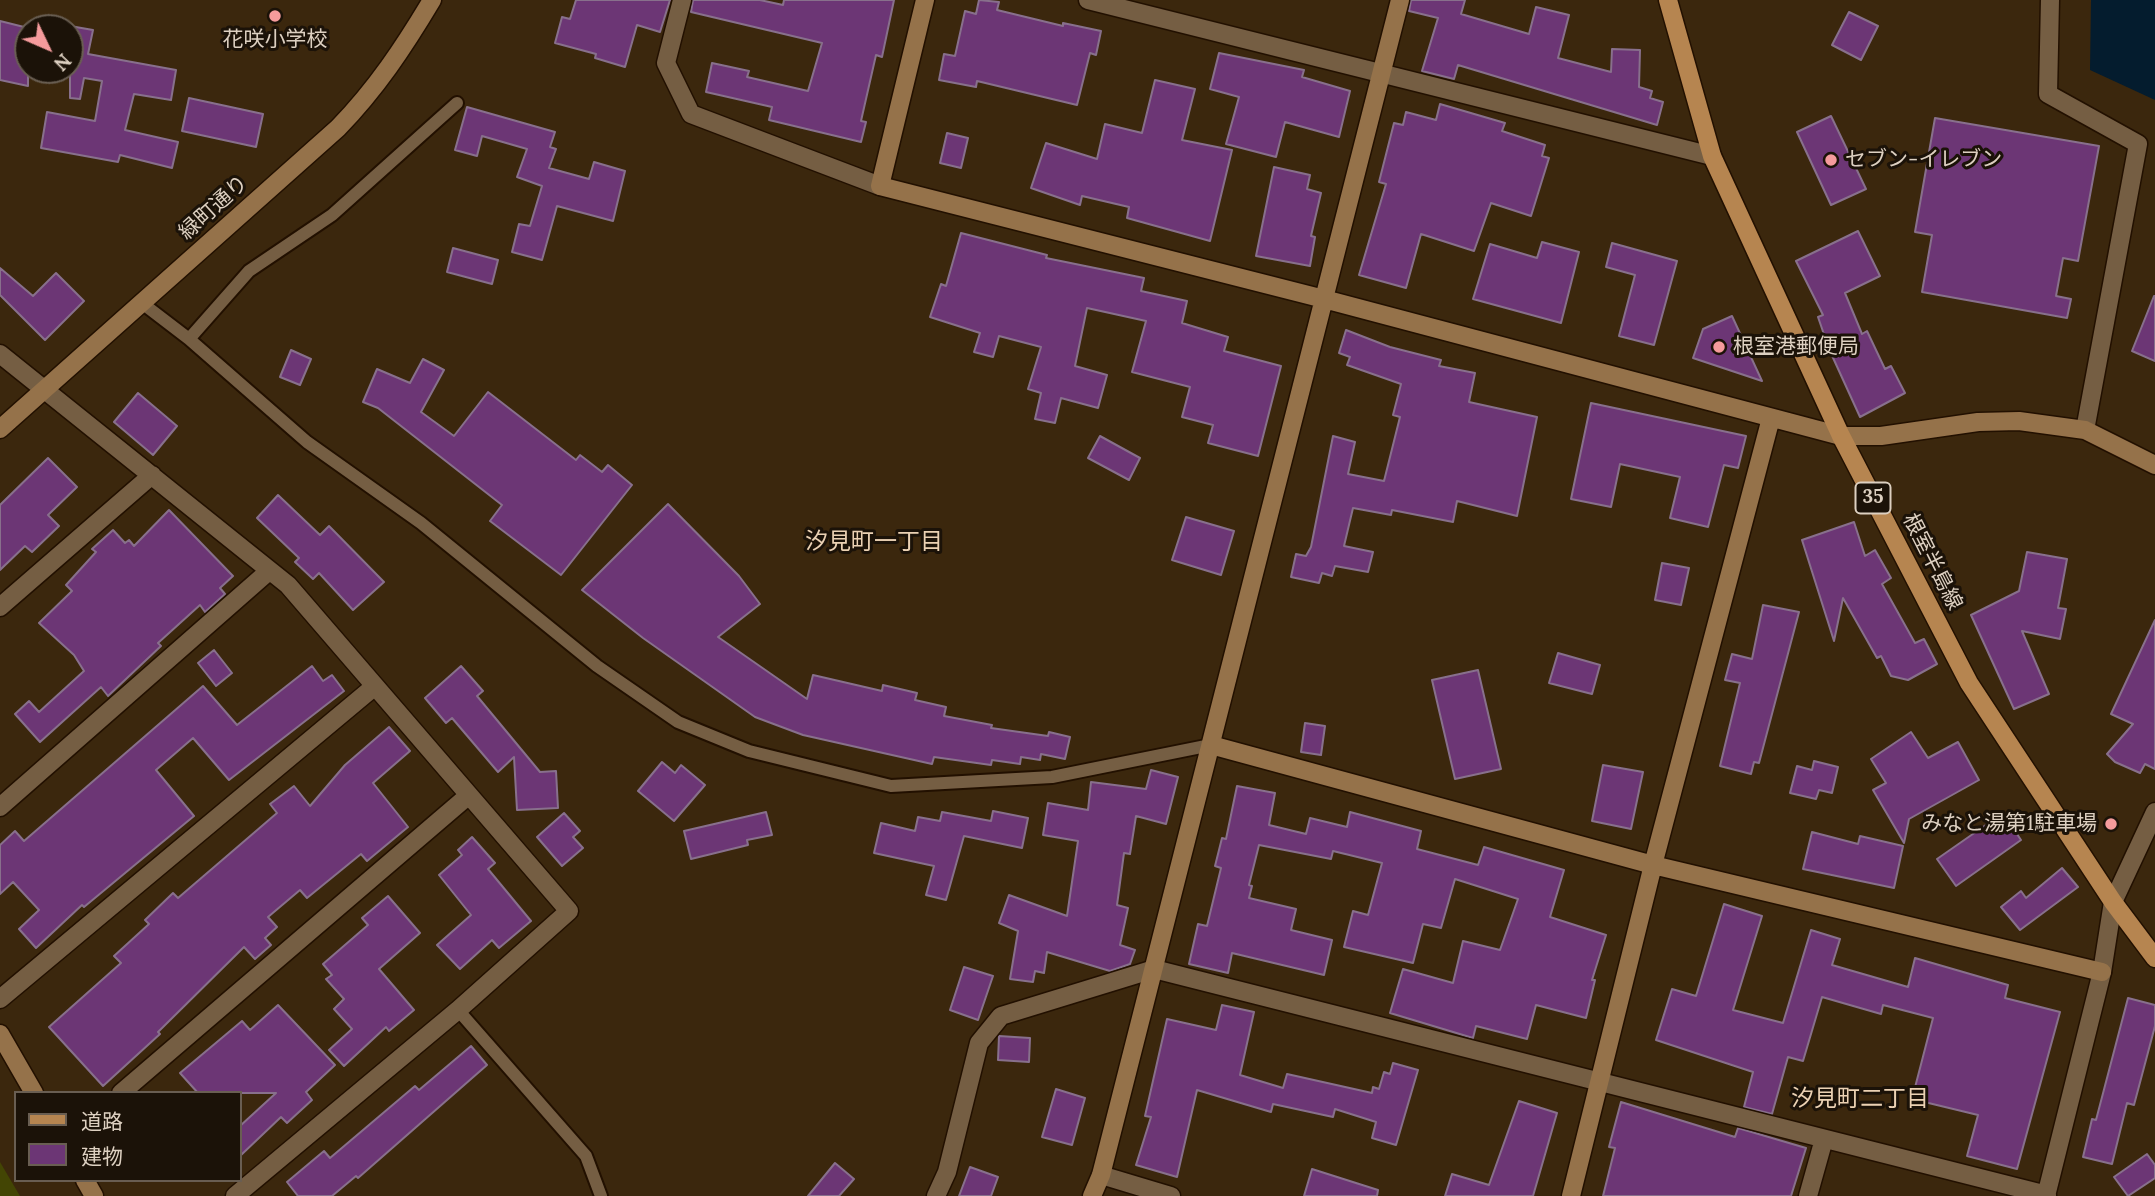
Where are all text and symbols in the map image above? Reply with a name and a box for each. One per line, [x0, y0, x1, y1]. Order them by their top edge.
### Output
marker: 花咲小学校 [267, 8, 283, 24]
north arrow [14, 14, 84, 84]
place label: 花咲小学校 [223, 27, 327, 53]
text: N [49, 49, 76, 76]
place label: セブン-イレブン [1845, 147, 2002, 173]
marker: セブン-イレブン [1823, 152, 1839, 168]
street label: 緑町通り [174, 171, 254, 245]
place label: 根室港郵便局 [1733, 334, 1859, 360]
marker: 根室港郵便局 [1711, 339, 1727, 355]
road number: 35 [1856, 482, 1890, 513]
street label: 根室半島線 [1897, 510, 1967, 614]
district label: 汐見町一丁目 [805, 528, 943, 556]
place label: みなと湯第1駐車場 [1921, 811, 2097, 837]
marker: みなと湯第1駐車場 [2103, 816, 2119, 832]
district label: 汐見町二丁目 [1791, 1085, 1929, 1113]
legend [14, 1091, 242, 1182]
text: 道路 [81, 1108, 123, 1135]
text: 建物 [81, 1143, 123, 1170]

